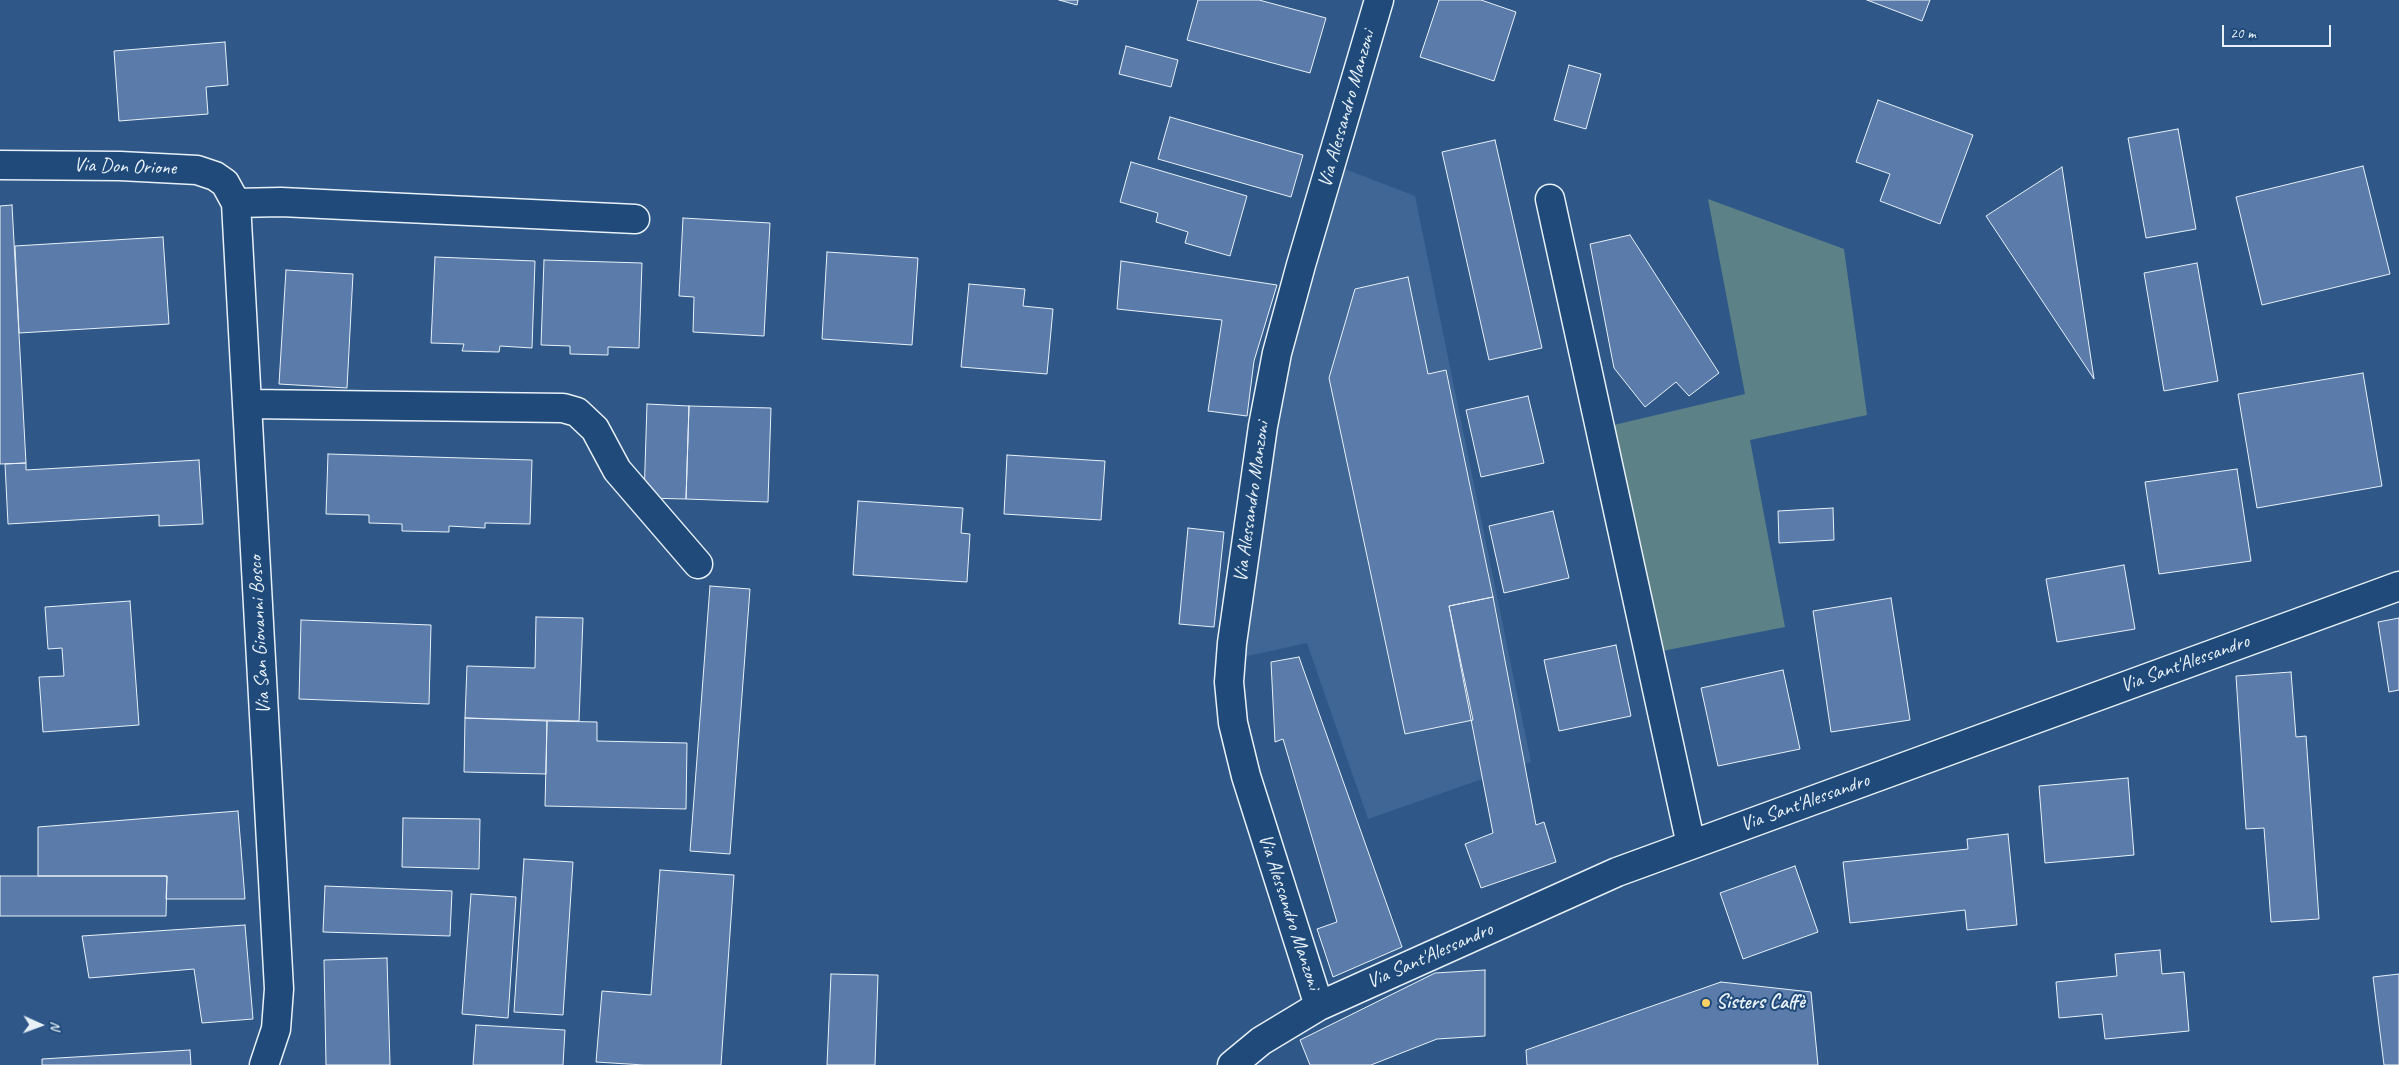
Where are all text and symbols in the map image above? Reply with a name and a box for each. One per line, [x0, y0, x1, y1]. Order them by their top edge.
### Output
scale bar [2224, 15, 2333, 47]
text: 20 m [2230, 24, 2256, 43]
street label: Via Alessandro Manzoni [1313, 28, 1381, 190]
street label: Via Don Orione [73, 153, 177, 181]
street label: Via Alessandro Manzoni [1229, 420, 1275, 584]
street label: Via San Giovanni Bosco [244, 555, 276, 715]
street label: Via Sant'Alessandro [2117, 630, 2253, 698]
street label: Via Sant'Alessandro [1737, 769, 1873, 837]
street label: Via Alessandro Manzoni [1253, 831, 1325, 993]
street label: Via Sant'Alessandro [1363, 918, 1497, 994]
place label: Sisters Caffè [1716, 991, 1805, 1015]
marker: Sisters Caffè [1700, 997, 1712, 1009]
north arrow [15, 1000, 65, 1050]
text: N [47, 1021, 64, 1030]

